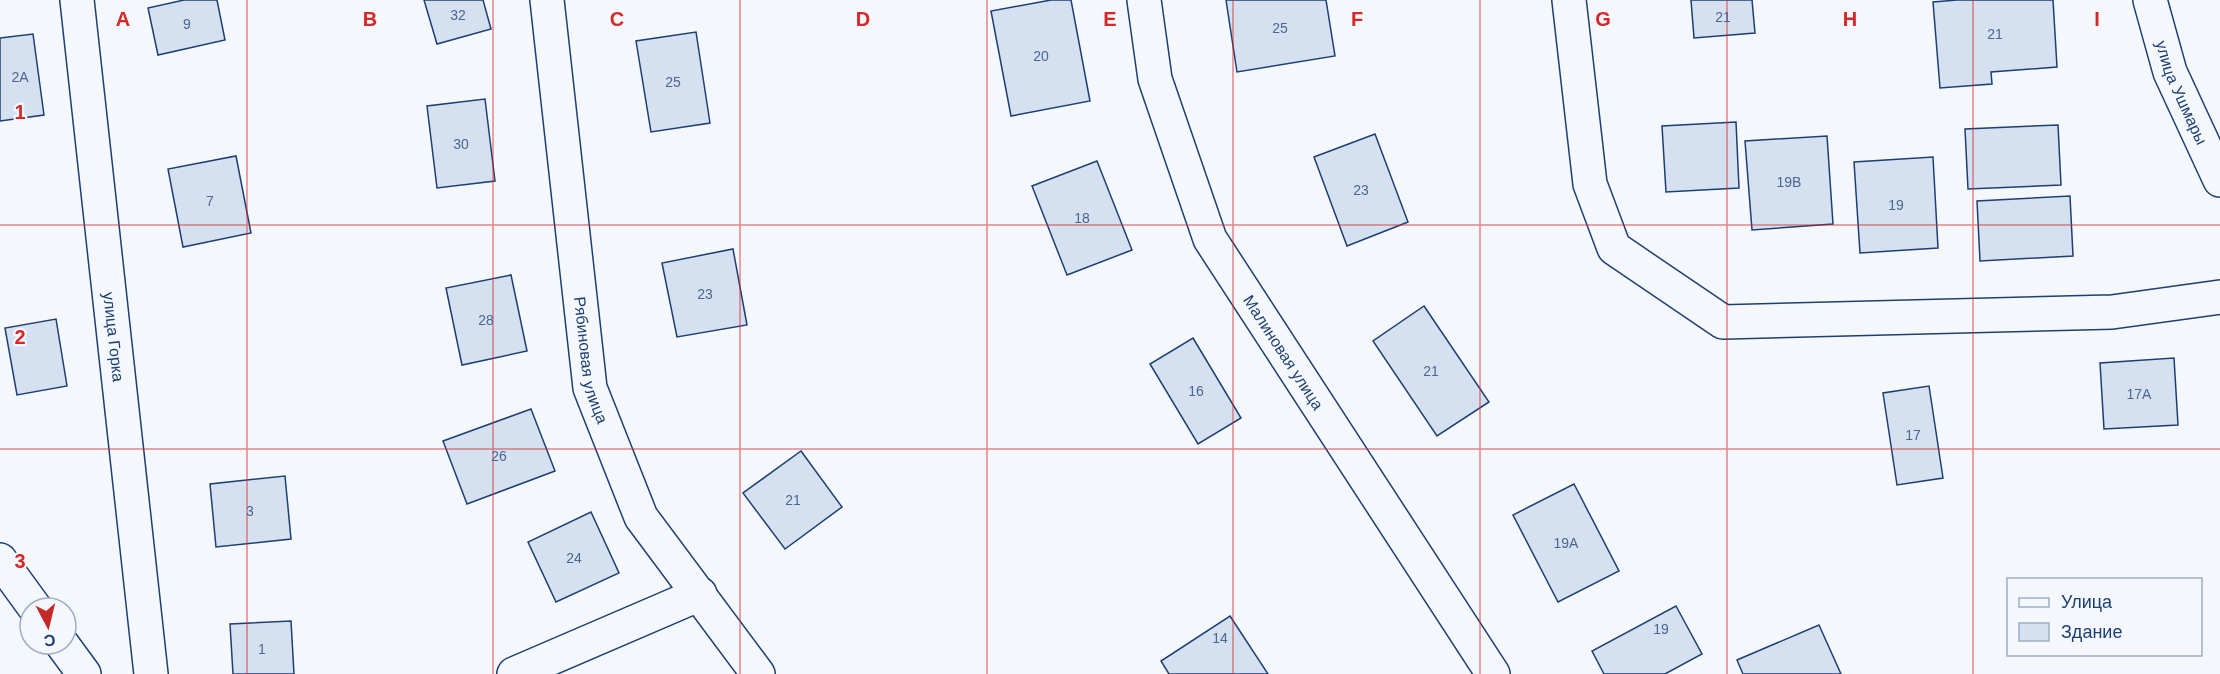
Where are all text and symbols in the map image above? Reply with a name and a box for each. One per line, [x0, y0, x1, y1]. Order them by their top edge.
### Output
house number: 32 [450, 7, 466, 23]
text: A [116, 8, 130, 30]
text: B [363, 8, 377, 30]
text: C [610, 8, 624, 30]
text: D [856, 8, 870, 30]
text: E [1103, 8, 1117, 30]
text: F [1351, 8, 1363, 30]
text: G [1595, 8, 1611, 30]
text: H [1843, 8, 1857, 30]
text: I [2094, 8, 2100, 30]
house number: 21 [1715, 9, 1731, 25]
house number: 9 [183, 16, 191, 32]
house number: 25 [1272, 20, 1288, 36]
house number: 21 [1987, 26, 2003, 42]
street label: улица Ушмары [2153, 39, 2210, 147]
house number: 20 [1033, 48, 1049, 64]
house number: 2А [11, 69, 29, 85]
house number: 25 [665, 74, 681, 90]
text: 1 [14, 101, 26, 123]
house number: 30 [453, 136, 469, 152]
house number: 19В [1777, 174, 1801, 190]
house number: 23 [1353, 182, 1369, 198]
house number: 7 [206, 193, 214, 209]
house number: 19 [1888, 197, 1904, 213]
house number: 18 [1074, 210, 1090, 226]
house number: 23 [697, 286, 713, 302]
street label: улица Горка [100, 291, 127, 383]
street label: Малиновая улица [1240, 292, 1327, 413]
street label: Рябиновая улица [571, 296, 611, 426]
house number: 28 [478, 312, 494, 328]
text: 2 [14, 326, 26, 348]
house number: 21 [1423, 363, 1439, 379]
house number: 16 [1188, 383, 1204, 399]
house number: 17А [2127, 386, 2152, 402]
house number: 17 [1905, 427, 1921, 443]
house number: 26 [491, 448, 507, 464]
house number: 21 [785, 492, 801, 508]
house number: 3 [246, 503, 254, 519]
house number: 19А [1554, 535, 1579, 551]
text: 3 [14, 550, 26, 572]
house number: 24 [566, 550, 582, 566]
legend [2007, 578, 2202, 656]
text: Улица [2061, 592, 2113, 612]
north arrow [18, 596, 78, 656]
house number: 19 [1653, 621, 1669, 637]
text: Здание [2061, 622, 2122, 642]
house number: 14 [1212, 630, 1228, 646]
text: С [43, 631, 57, 650]
house number: 1 [258, 641, 266, 657]

